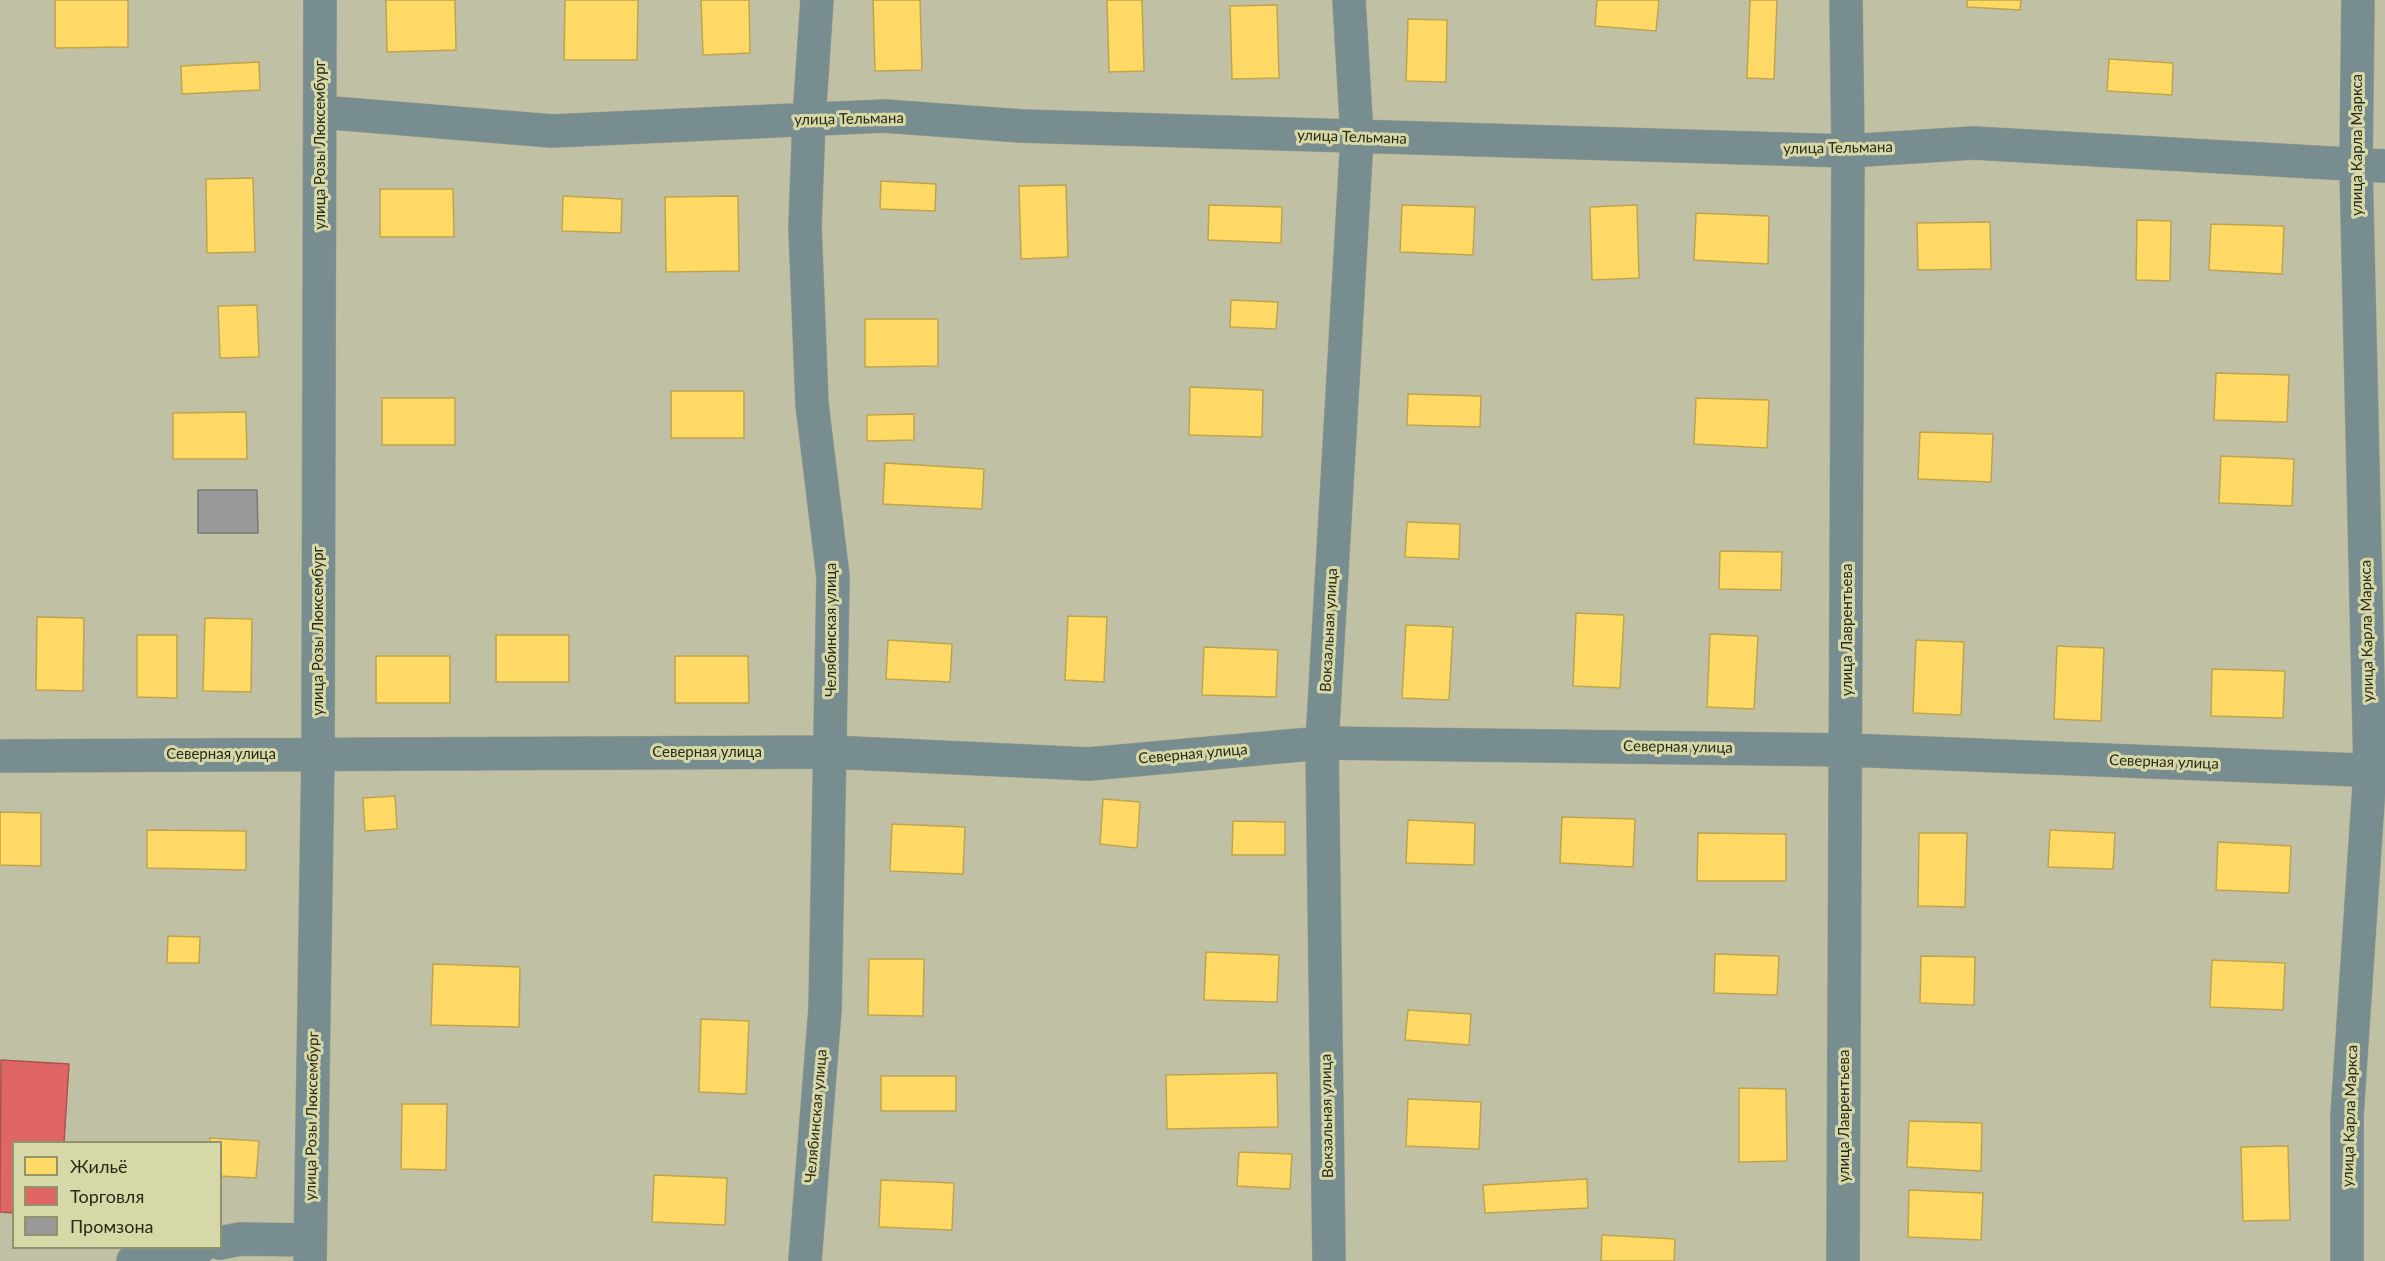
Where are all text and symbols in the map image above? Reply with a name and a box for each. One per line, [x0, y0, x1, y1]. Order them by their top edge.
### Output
street label: улица Розы Люксембург [311, 60, 329, 230]
street label: улица Карла Маркса [2348, 74, 2366, 216]
street label: улица Тельмана [794, 109, 904, 129]
street label: улица Тельмана [1297, 126, 1407, 148]
street label: улица Тельмана [1783, 138, 1893, 158]
street label: улица Розы Люксембург [309, 546, 327, 716]
street label: улица Карла Маркса [2357, 560, 2377, 702]
street label: Челябинская улица [822, 563, 840, 697]
street label: улица Лаврентьева [1838, 564, 1856, 696]
street label: Вокзальная улица [1317, 568, 1341, 692]
street label: Северная улица [1623, 737, 1733, 757]
street label: Северная улица [1138, 740, 1248, 768]
street label: Северная улица [652, 743, 762, 761]
street label: Северная улица [166, 745, 276, 763]
street label: Северная улица [2109, 751, 2219, 773]
street label: улица Розы Люксембург [302, 1031, 322, 1201]
street label: улица Карла Маркса [2339, 1045, 2361, 1187]
street label: Челябинская улица [801, 1048, 831, 1184]
street label: улица Лаврентьева [1835, 1050, 1853, 1182]
street label: Вокзальная улица [1317, 1054, 1337, 1178]
legend [12, 1141, 222, 1249]
text: Жильё [70, 1155, 128, 1177]
text: Торговля [70, 1185, 144, 1207]
text: Промзона [70, 1215, 153, 1237]

